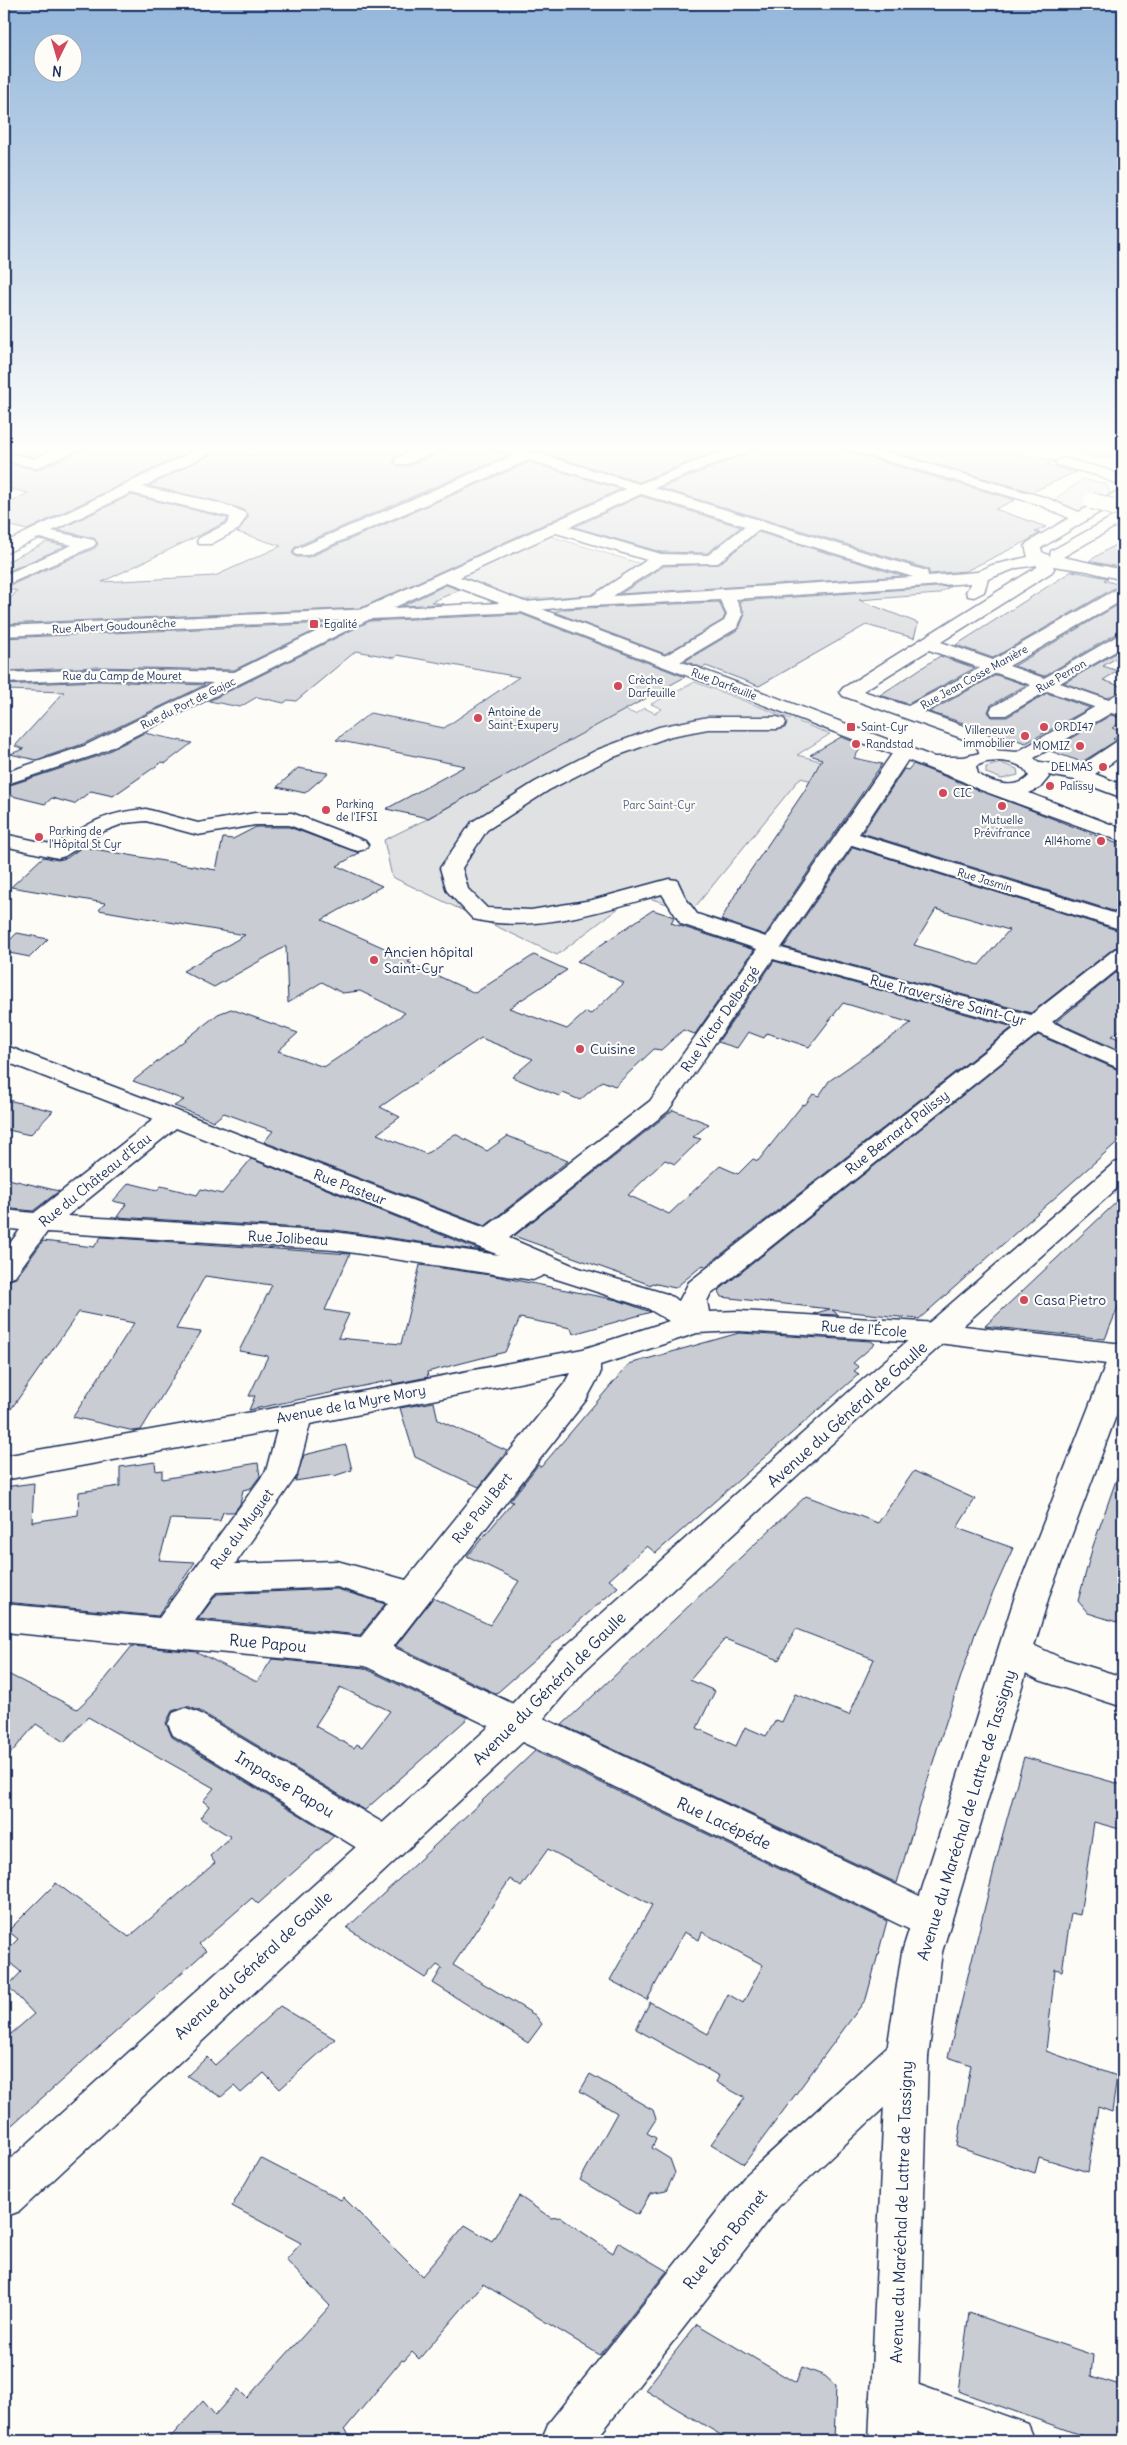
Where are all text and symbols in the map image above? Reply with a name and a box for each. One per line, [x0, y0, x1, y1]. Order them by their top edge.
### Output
north arrow [32, 32, 82, 82]
text: N [51, 62, 62, 80]
street label: Rue Albert Goudounêche [52, 616, 176, 636]
place label: Egalité [324, 617, 357, 631]
marker: Egalité [308, 618, 320, 630]
street label: Rue Jean Cosse Manière [918, 642, 1030, 712]
street label: Rue Perron [1034, 656, 1088, 696]
street label: Rue Darfeuille [689, 665, 759, 703]
street label: Rue du Camp de Mouret [62, 669, 182, 683]
place label: Crèche Darfeuille [628, 673, 676, 700]
street label: Rue du Port de Gajac [138, 674, 238, 732]
marker: Crèche Darfeuille [612, 680, 624, 692]
place label: Antoine de Saint-Exupery [488, 705, 558, 732]
marker: Antoine de Saint-Exupery [472, 712, 484, 724]
place label: Saint-Cyr [861, 720, 909, 734]
place label: ORDI47 [1054, 720, 1094, 734]
marker: Saint-Cyr [845, 721, 857, 733]
marker: ORDI47 [1038, 721, 1050, 733]
place label: Villeneuve immobilier [963, 723, 1016, 750]
marker: Villeneuve immobilier [1019, 730, 1031, 742]
place label: Randstad [866, 737, 914, 751]
marker: Randstad [850, 738, 862, 750]
place label: MOMIZ [1033, 739, 1070, 753]
marker: MOMIZ [1074, 740, 1086, 752]
place label: DELMAS [1051, 760, 1093, 774]
marker: DELMAS [1097, 761, 1109, 773]
place label: Palissy [1060, 779, 1094, 793]
marker: Palissy [1044, 780, 1056, 792]
place label: CIC [953, 786, 972, 800]
marker: CIC [937, 787, 949, 799]
place label: Parking de l'IFSI [336, 797, 378, 824]
park label: Parc Saint-Cyr [623, 798, 696, 812]
marker: Mutuelle Prévifrance [996, 800, 1008, 812]
marker: Parking de l'IFSI [320, 804, 332, 816]
place label: Mutuelle Prévifrance [974, 813, 1030, 840]
place label: Parking de l'Hôpital St Cyr [49, 824, 122, 851]
marker: Parking de l'Hôpital St Cyr [33, 831, 45, 843]
place label: All4home [1045, 834, 1091, 848]
marker: All4home [1095, 835, 1107, 847]
street label: Rue Jasmin [956, 865, 1014, 895]
place label: Ancien hôpital Saint-Cyr [384, 943, 473, 977]
marker: Ancien hôpital Saint-Cyr [368, 954, 380, 966]
street label: Rue Victor Delbergé [677, 963, 763, 1075]
street label: Rue Traversière Saint-Cyr [868, 970, 1028, 1030]
place label: Cuisine [590, 1040, 635, 1058]
marker: Cuisine [574, 1043, 586, 1055]
street label: Rue Bernard Palissy [842, 1086, 952, 1178]
street label: Rue du Château d'Eau [35, 1129, 155, 1231]
street label: Rue Pasteur [311, 1165, 389, 1209]
street label: Rue Jolibeau [247, 1227, 329, 1249]
place label: Casa Pietro [1034, 1291, 1106, 1309]
marker: Casa Pietro [1018, 1294, 1030, 1306]
street label: Rue de l'École [820, 1317, 908, 1341]
street label: Avenue du Général de Gaulle [763, 1337, 931, 1491]
street label: Avenue de la Myre Mory [275, 1381, 427, 1427]
street label: Rue Paul Bert [448, 1469, 516, 1547]
street label: Rue du Muguet [207, 1485, 277, 1573]
street label: Avenue du Général de Gaulle [468, 1607, 630, 1769]
street label: Rue Papou [228, 1630, 308, 1656]
street label: Avenue du Maréchal de Lattre de Tassigny [912, 1667, 1020, 1963]
street label: Impasse Papou [232, 1747, 338, 1821]
street label: Rue Lacépéde [674, 1792, 774, 1854]
street label: Avenue du Général de Gaulle [170, 1887, 336, 2043]
street label: Avenue du Maréchal de Lattre de Tassigny [886, 2060, 916, 2364]
street label: Rue Léon Bonnet [679, 2185, 772, 2293]

